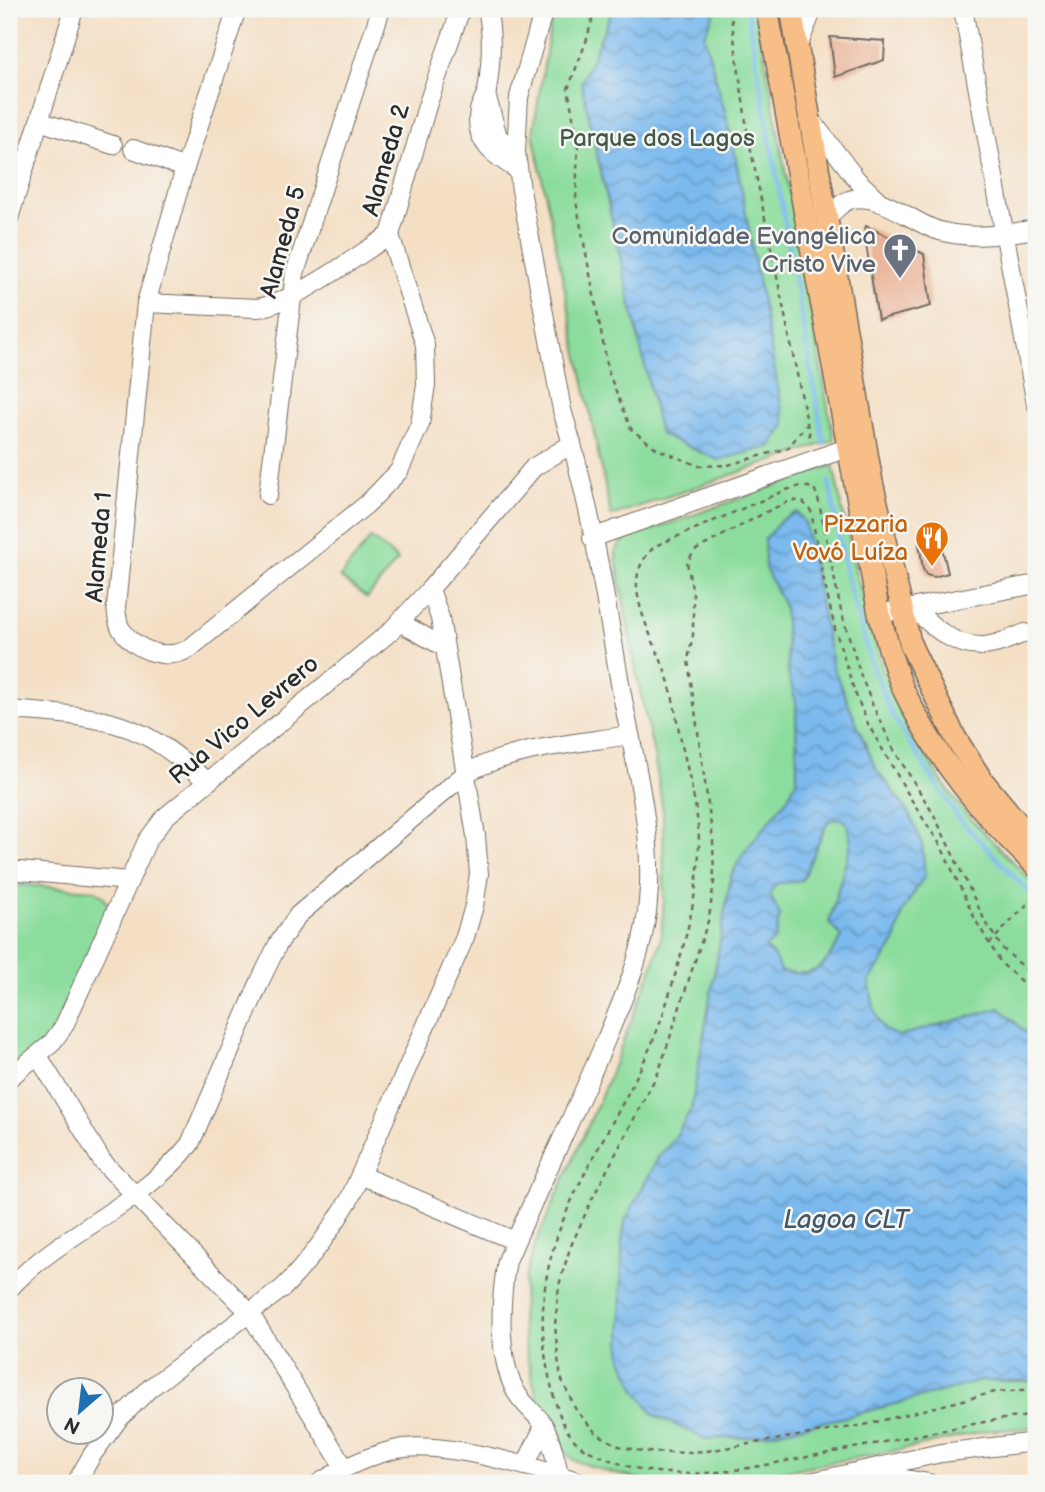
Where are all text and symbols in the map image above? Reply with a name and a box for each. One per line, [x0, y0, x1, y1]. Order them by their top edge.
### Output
street label: Alameda 2 [356, 100, 416, 220]
park label: Parque dos Lagos [559, 124, 755, 153]
street label: Alameda 5 [254, 183, 312, 301]
place label: Comunidade Evangélica Cristo Vive [611, 222, 876, 279]
church icon: Comunidade Evangélica Cristo Vive [881, 231, 919, 280]
street label: Alameda 1 [80, 491, 118, 603]
place label: Pizzaria Vovó Luíza [793, 510, 908, 567]
restaurant icon: Pizzaria Vovó Luíza [913, 519, 951, 568]
street label: Rua Vico Levrero [163, 649, 325, 791]
water label: Lagoa CLT [783, 1205, 911, 1236]
north arrow [46, 1376, 116, 1446]
text: N [61, 1411, 84, 1438]

